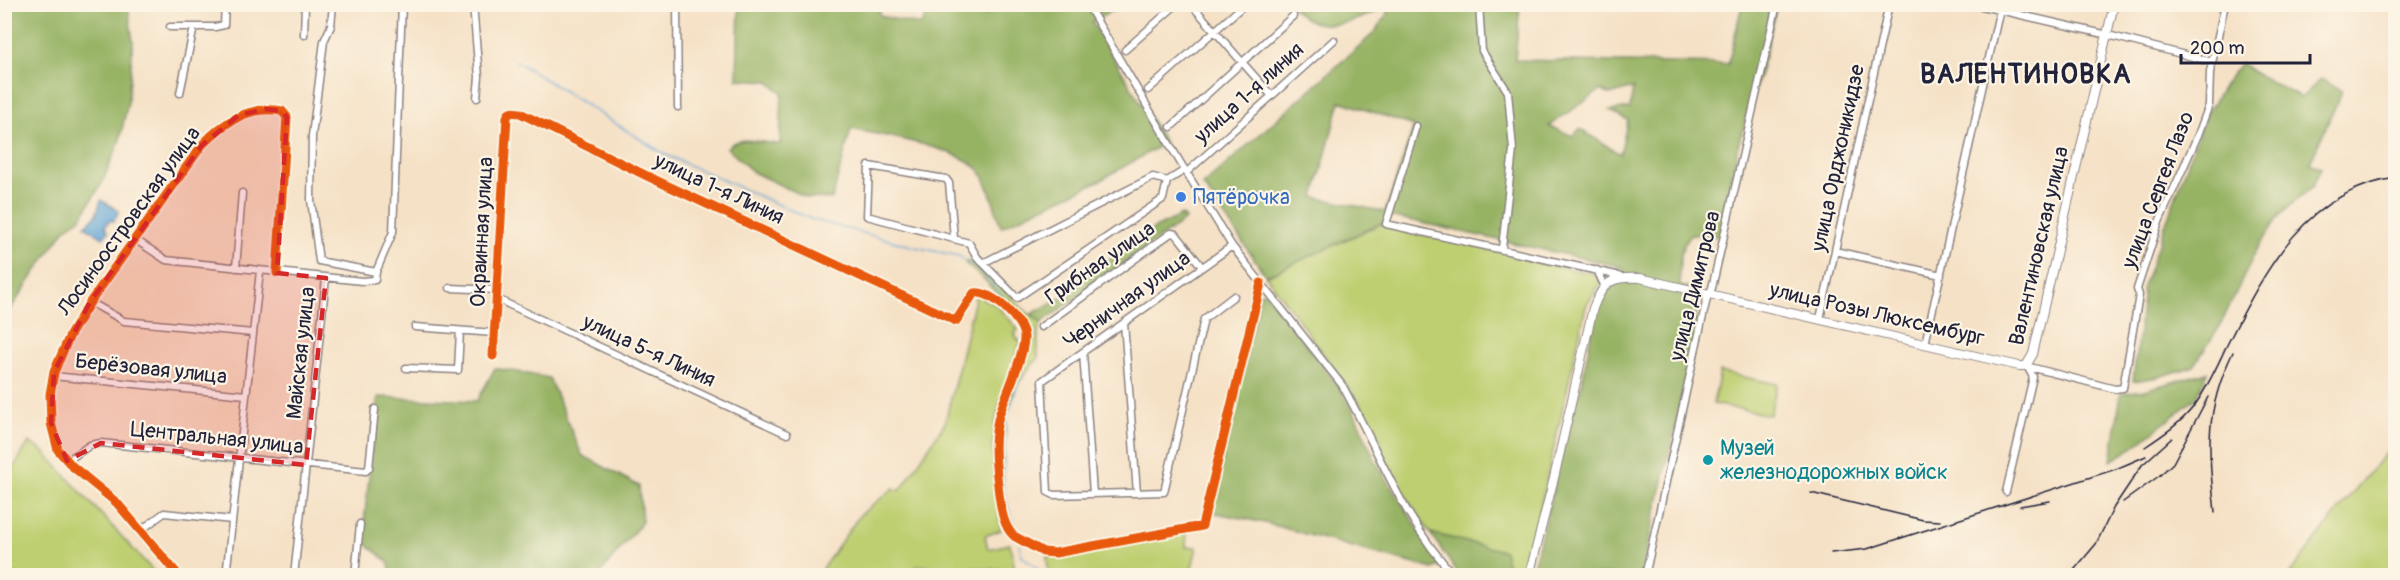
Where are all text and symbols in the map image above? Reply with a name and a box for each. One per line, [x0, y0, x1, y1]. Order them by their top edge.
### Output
scale bar [2181, 27, 2310, 65]
street label: улица 1-я линия [1188, 37, 1310, 150]
text: 200 m [2190, 37, 2245, 60]
district label: ВАЛЕНТИНОВКА [1920, 58, 2132, 91]
street label: улица Орджоникидзе [1805, 61, 1871, 255]
street label: улица Сергея Лазо [2115, 108, 2200, 273]
street label: Лосиноостровская улица [51, 121, 207, 322]
street label: Валентиновская улица [2003, 144, 2075, 348]
street label: улица 1-я Линия [649, 147, 788, 231]
street label: Окраинная улица [465, 156, 499, 308]
place label: Пятёрочка [1193, 184, 1290, 211]
marker: Пятёрочка [1174, 190, 1188, 204]
street label: улица Димитрова [1663, 208, 1727, 365]
street label: Грибная улица [1040, 215, 1160, 311]
street label: Черничная улица [1058, 245, 1196, 355]
street label: улица Розы Люксембург [1766, 276, 1987, 352]
street label: Майская улица [281, 285, 321, 421]
street label: улица 5-я Линия [577, 308, 720, 394]
street label: Берёзовая улица [74, 348, 228, 390]
street label: Центральная улица [129, 416, 305, 460]
place label: Музей железнодорожных войск [1720, 435, 1948, 486]
marker: Музей железнодорожных войск [1701, 453, 1715, 467]

